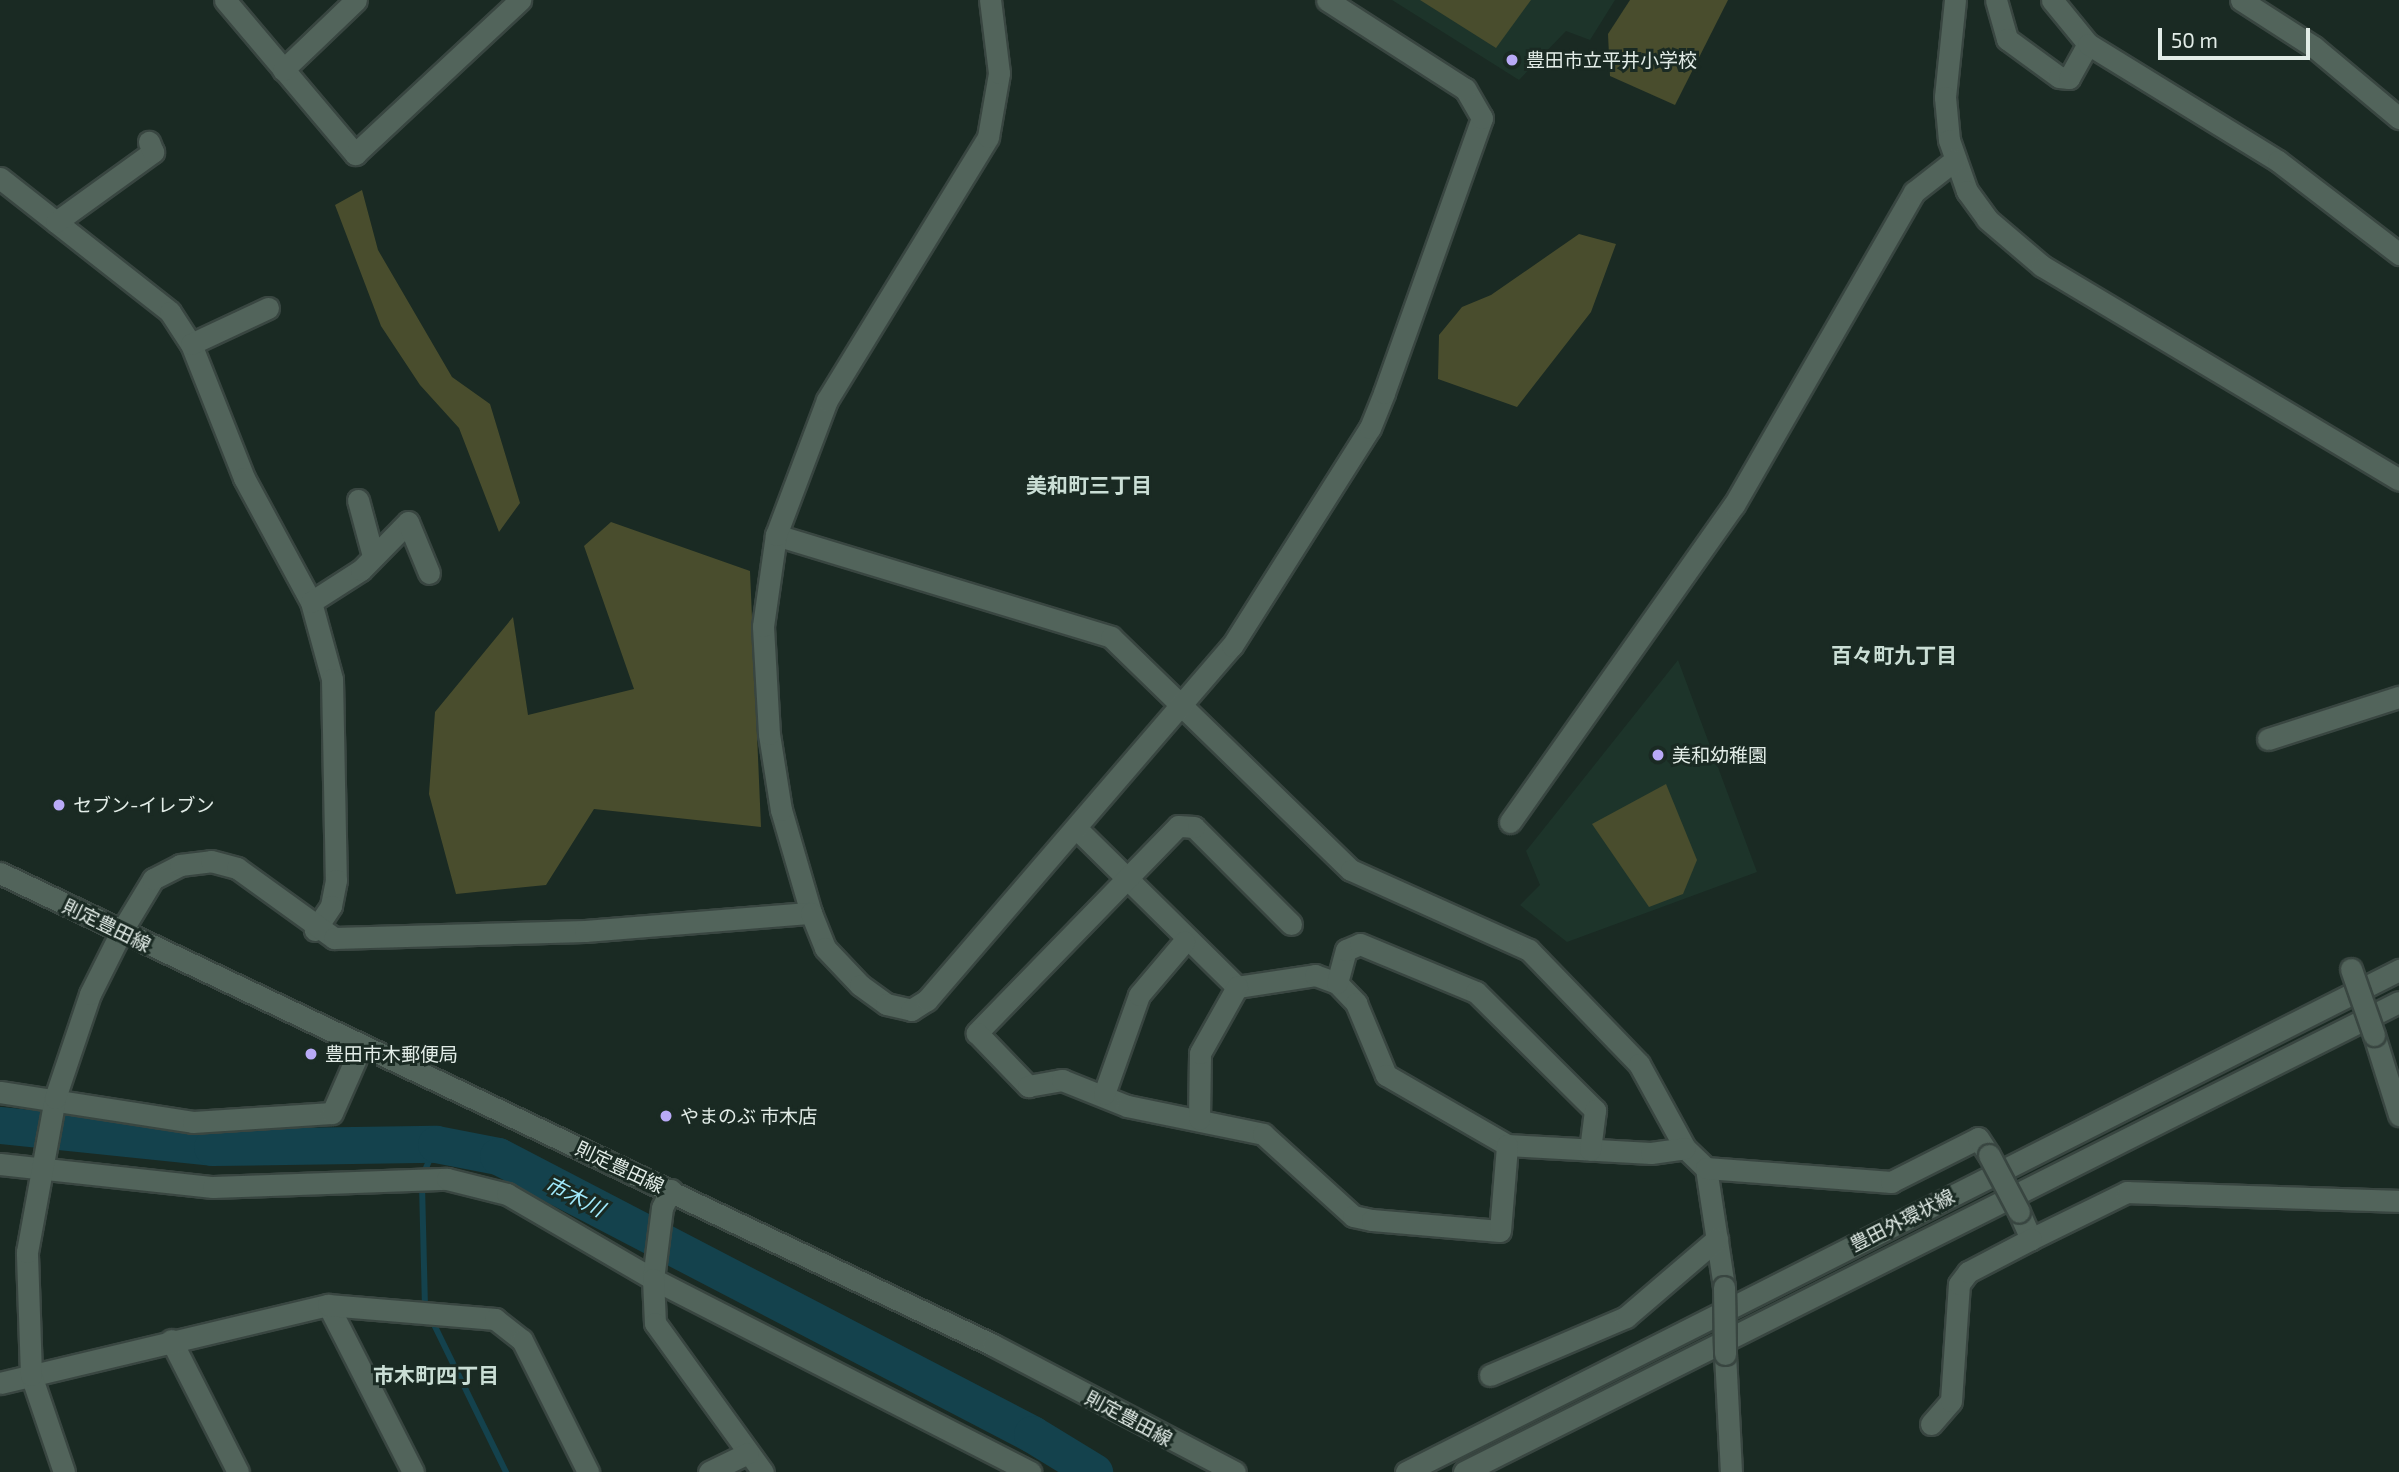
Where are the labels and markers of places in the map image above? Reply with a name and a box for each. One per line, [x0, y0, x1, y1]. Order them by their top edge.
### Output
place label: 豊田市立平井小学校 [1526, 49, 1697, 71]
marker: 豊田市立平井小学校 [1504, 52, 1520, 68]
place label: 美和幼稚園 [1672, 744, 1767, 766]
marker: 美和幼稚園 [1650, 747, 1666, 763]
place label: セブン-イレブン [73, 794, 215, 816]
marker: セブン-イレブン [51, 797, 67, 813]
place label: 豊田市木郵便局 [325, 1043, 458, 1065]
marker: 豊田市木郵便局 [303, 1046, 319, 1062]
place label: やまのぶ 市木店 [680, 1105, 817, 1127]
marker: やまのぶ 市木店 [658, 1108, 674, 1124]

